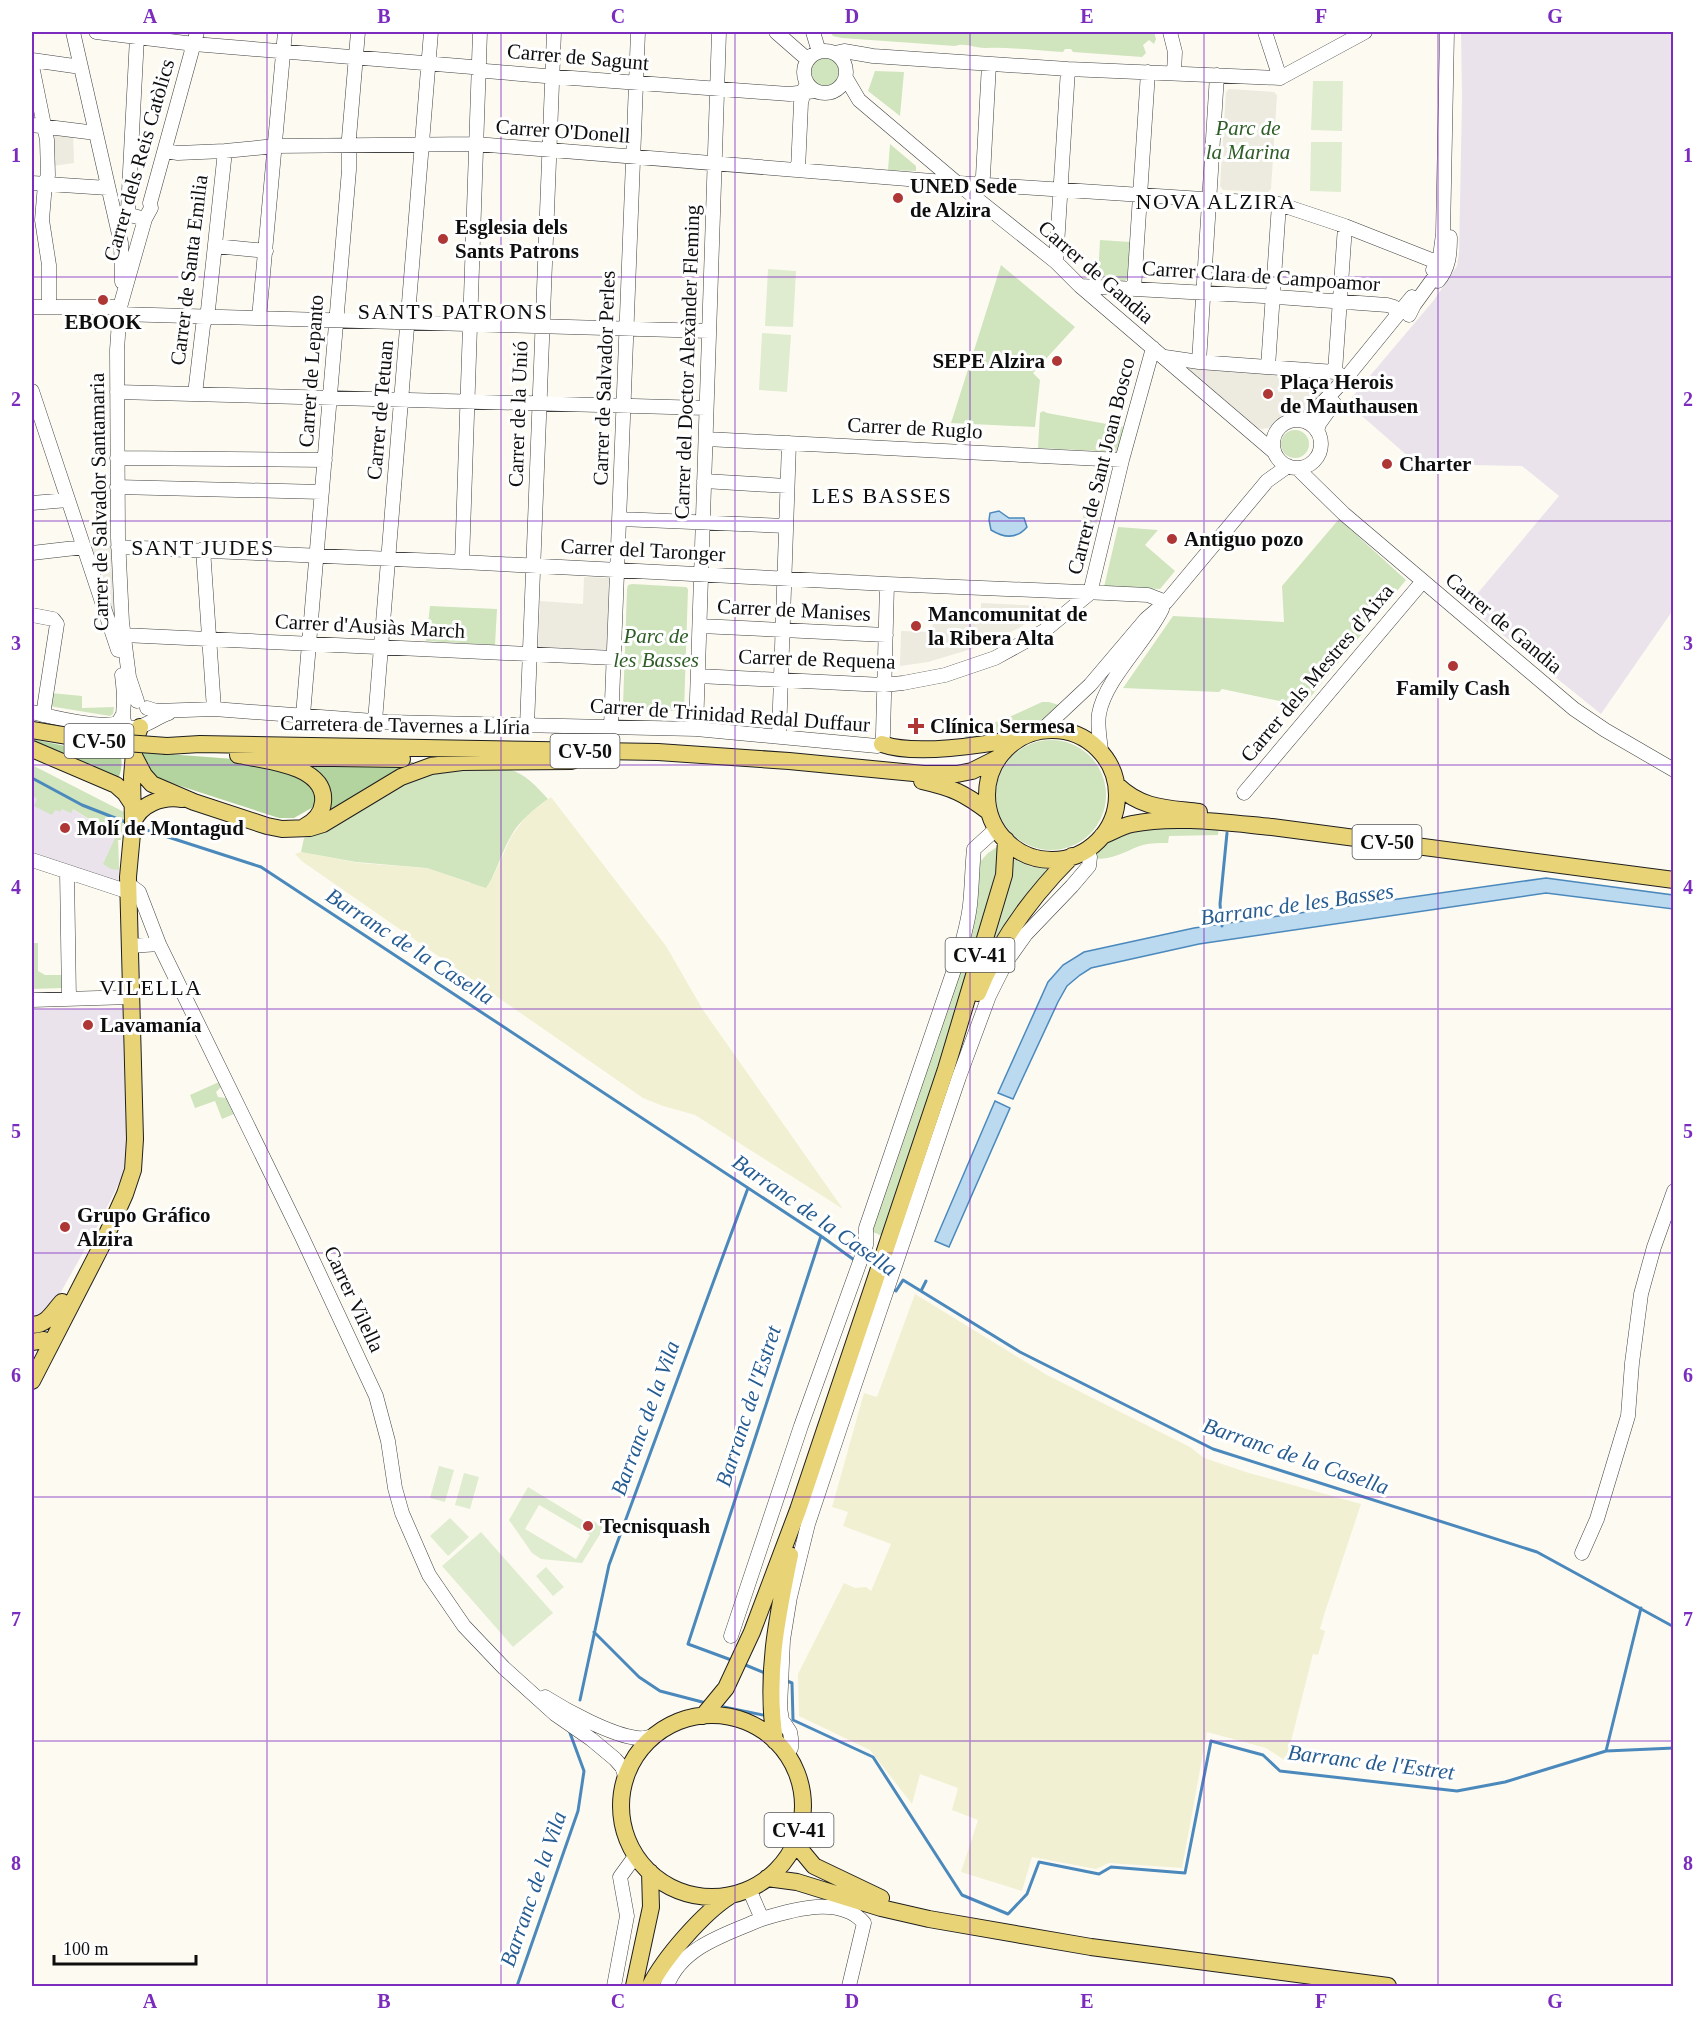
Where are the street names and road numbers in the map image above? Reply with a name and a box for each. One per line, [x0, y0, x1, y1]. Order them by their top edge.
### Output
street label: Carrer de Sagunt [506, 39, 650, 75]
street label: Carrer dels Reis Catòlics [99, 56, 179, 264]
street label: Carrer O'Donell [495, 114, 631, 148]
street label: Carrer de Santa Emilia [165, 173, 213, 367]
street label: Carrer del Doctor Alexànder Fleming [670, 204, 705, 520]
street label: Carrer de Gandia [1034, 216, 1159, 329]
street label: Carrer Clara de Campoamor [1141, 256, 1381, 296]
street label: Carrer de Salvador Perles [588, 270, 620, 486]
street label: Carrer de Lepanto [294, 294, 328, 448]
street label: Carrer de Tetuan [362, 339, 398, 481]
street label: Carrer de la Unió [503, 340, 533, 488]
street label: Carrer de Sant Joan Bosco [1062, 355, 1140, 577]
street label: Carrer de Salvador Santamaria [85, 372, 113, 631]
street label: Carrer de Ruglo [847, 412, 983, 444]
street label: Carrer del Taronger [560, 534, 726, 566]
street label: Carrer de Gandia [1441, 567, 1568, 679]
street label: Carrer dels Mestres d'Aixa [1236, 579, 1399, 767]
street label: Carrer de Manises [717, 594, 871, 626]
street label: Carrer d'Ausiàs March [274, 609, 466, 643]
street label: Carrer de Requena [738, 644, 897, 674]
street label: Carrer de Trinidad Redal Duffaur [589, 693, 871, 737]
street label: Carretera de Tavernes a Llíria [280, 711, 531, 739]
road number: CV-50 [64, 724, 134, 758]
road number: CV-50 [550, 734, 620, 768]
road number: CV-50 [1352, 825, 1422, 859]
road number: CV-41 [946, 938, 1014, 972]
street label: Carrer Vilella [319, 1242, 389, 1357]
road number: CV-41 [764, 1813, 834, 1847]

